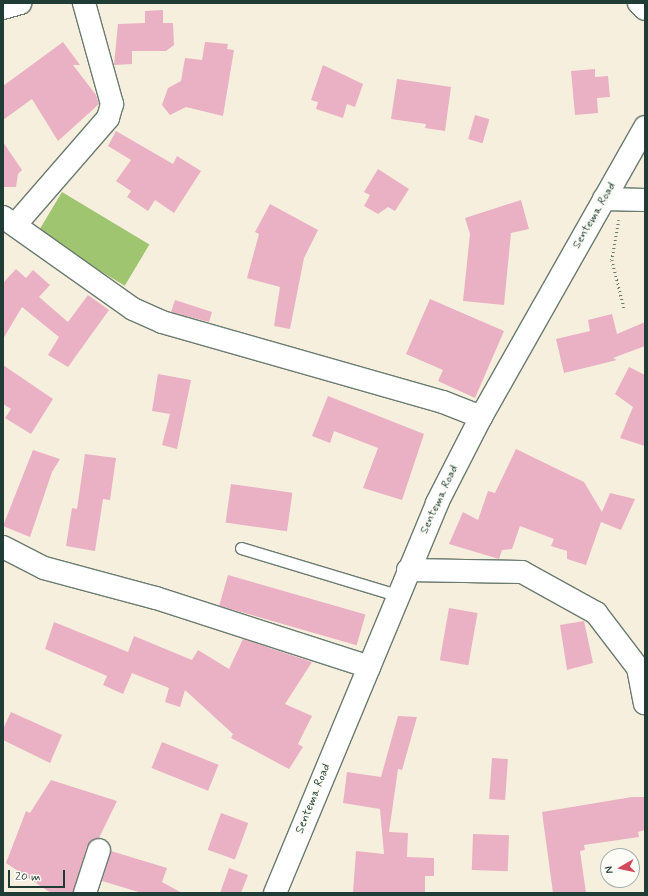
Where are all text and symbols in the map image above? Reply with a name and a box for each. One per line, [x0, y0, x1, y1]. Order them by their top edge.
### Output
street label: Sentema Road [570, 180, 620, 252]
street label: Sentema Road [418, 463, 462, 537]
street label: Sentema Road [293, 762, 335, 836]
north arrow [600, 848, 640, 888]
scale bar [10, 862, 67, 888]
text: N [602, 865, 617, 874]
text: 20 m [15, 869, 41, 885]

